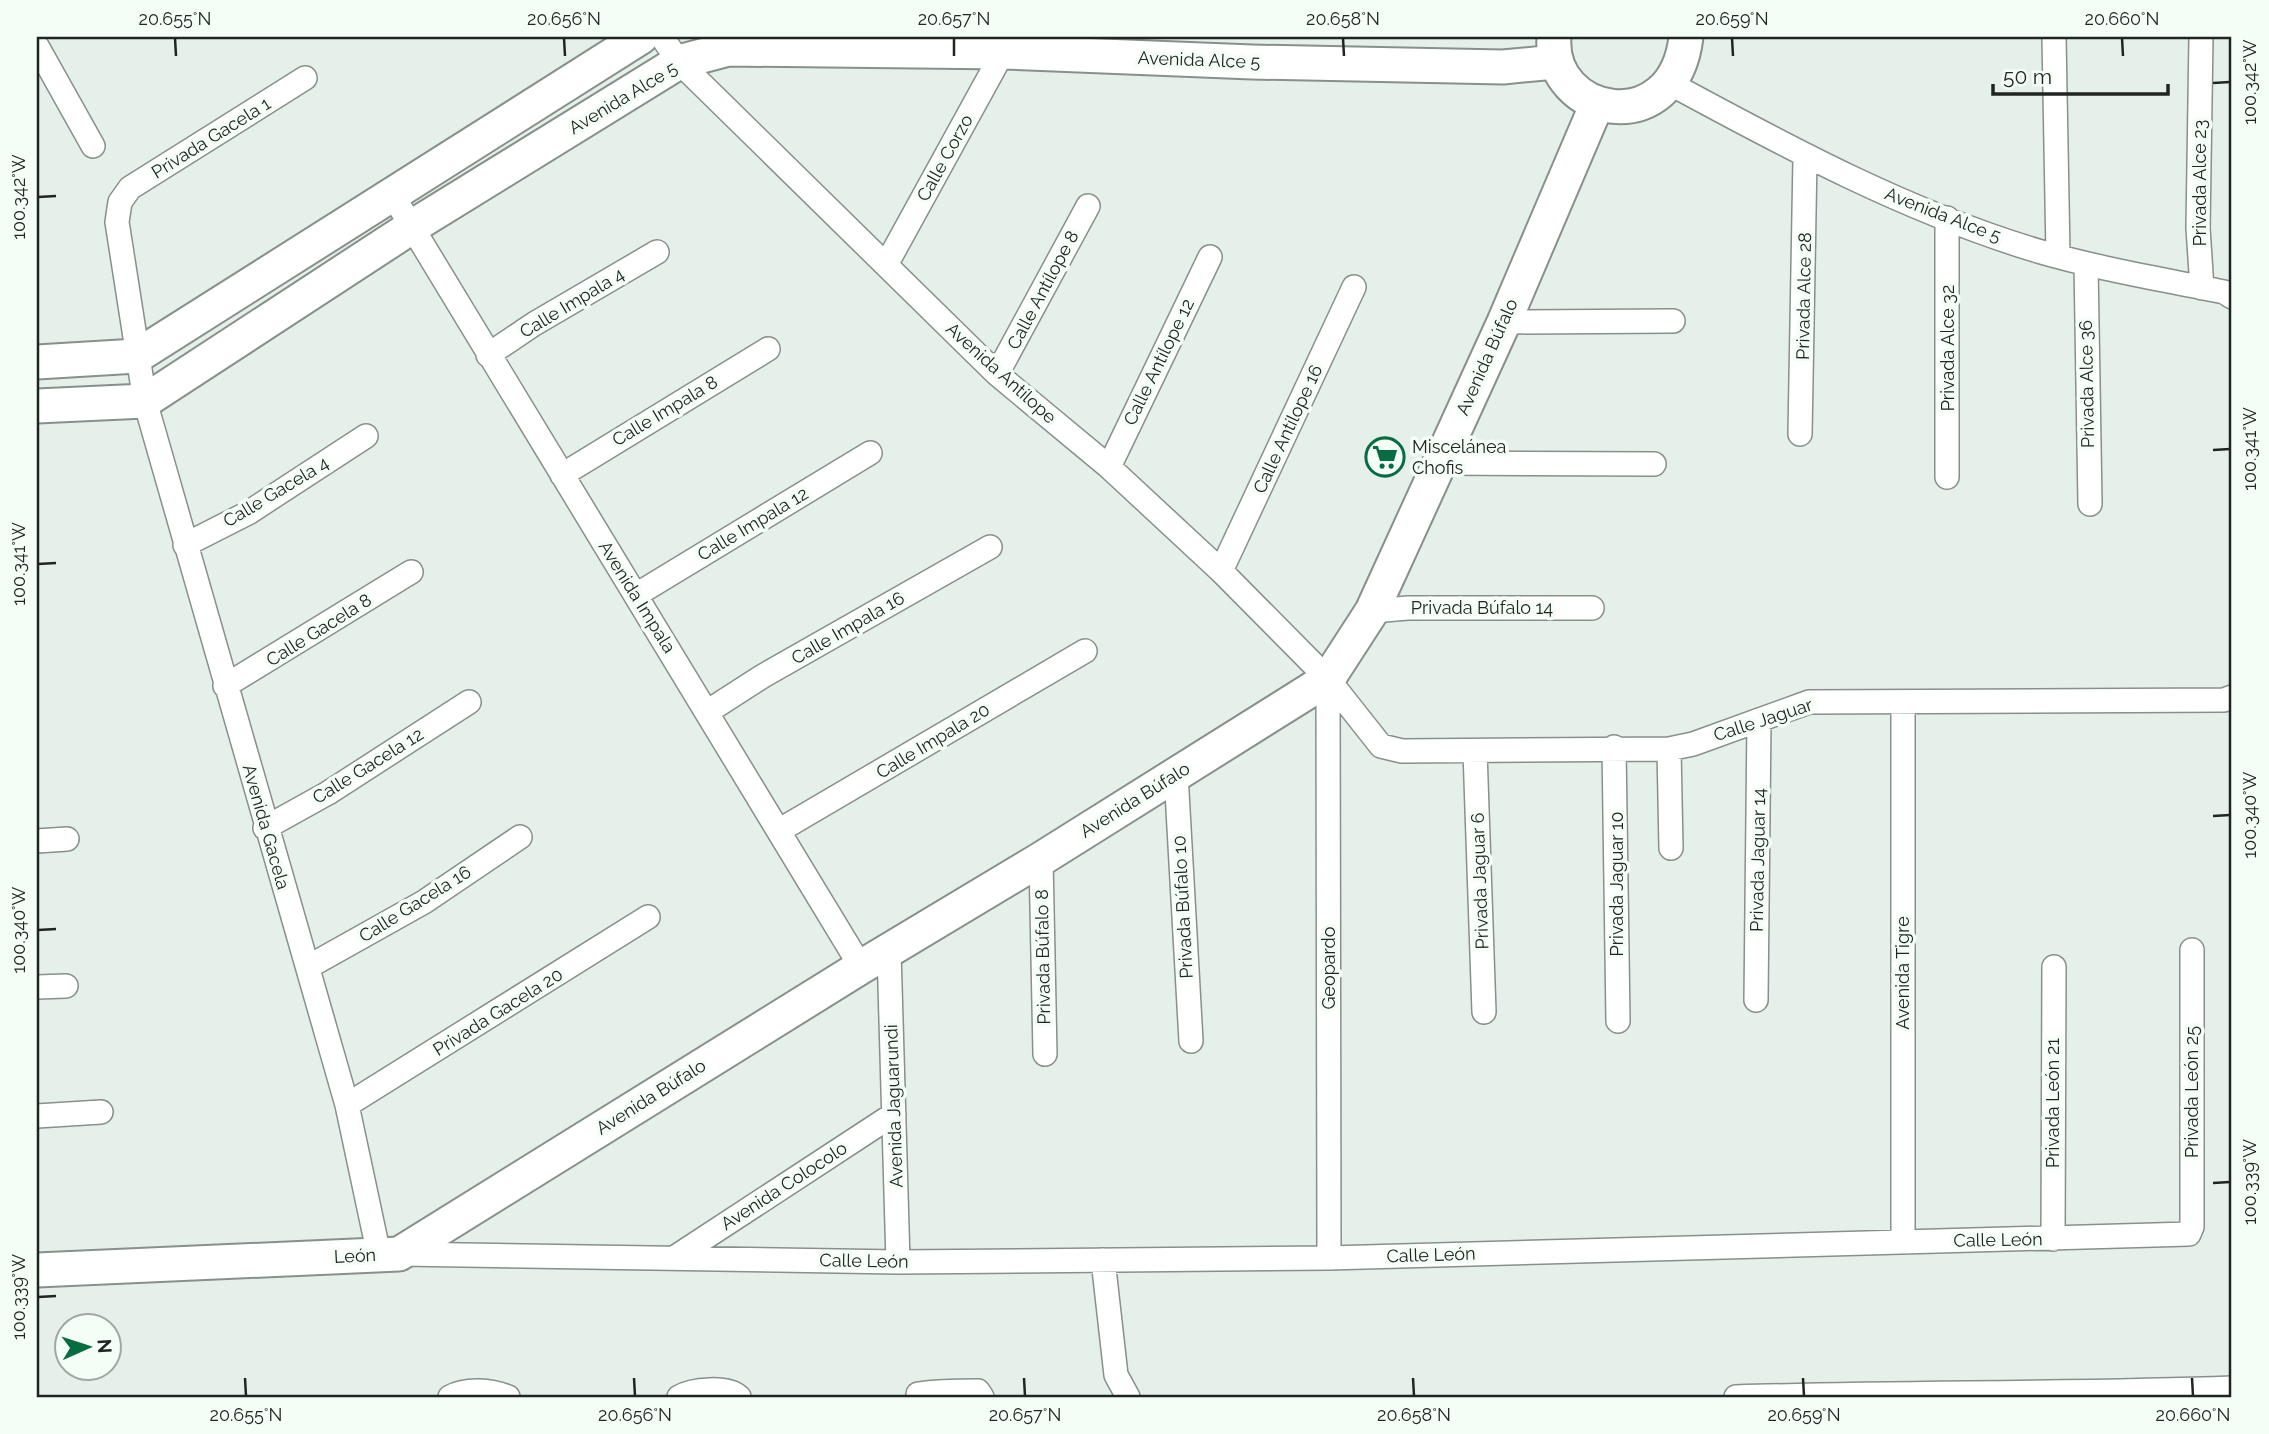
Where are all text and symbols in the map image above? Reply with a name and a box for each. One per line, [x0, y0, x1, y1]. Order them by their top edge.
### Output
text: 20.655°N [139, 8, 211, 29]
text: 20.656°N [527, 8, 601, 29]
text: 20.657°N [918, 8, 990, 29]
text: 20.658°N [1306, 8, 1380, 29]
text: 20.659°N [1695, 8, 1769, 29]
text: 20.660°N [2085, 8, 2159, 29]
text: 100.342°W [2239, 39, 2260, 125]
street label: Avenida Alce 5 [1137, 47, 1261, 72]
scale bar [1993, 52, 2168, 96]
street label: Avenida Alce 5 [565, 57, 681, 138]
text: 50 m [2003, 64, 2052, 89]
street label: Privada Gacela 1 [147, 92, 274, 183]
street label: Calle Corzo [912, 111, 977, 205]
street label: Privada Alce 23 [2189, 120, 2210, 246]
text: 100.342°W [8, 154, 29, 240]
street label: Avenida Alce 5 [1882, 183, 2004, 246]
street label: Calle Antílope 8 [1002, 227, 1083, 353]
street label: Privada Alce 28 [1792, 232, 1815, 360]
street label: Calle Impala 4 [516, 263, 628, 342]
street label: Privada Alce 32 [1937, 285, 1958, 411]
street label: Calle Antílope 12 [1119, 295, 1198, 428]
street label: Avenida Búfalo [1451, 295, 1522, 418]
street label: Avenida Antílope [942, 318, 1061, 428]
street label: Privada Alce 36 [2075, 320, 2098, 448]
street label: Calle Antílope 16 [1249, 361, 1327, 496]
street label: Calle Impala 8 [608, 371, 721, 450]
text: 100.341°W [2239, 407, 2260, 491]
supermarket icon: Miscelánea Chofis [1364, 436, 1406, 478]
place label: Miscelánea Chofis [1412, 436, 1506, 478]
street label: Calle Gacela 4 [219, 452, 332, 531]
street label: Calle Impala 12 [694, 482, 812, 565]
text: 100.341°W [8, 522, 29, 606]
street label: Avenida Impala [595, 537, 680, 657]
street label: Calle Impala 16 [788, 587, 908, 668]
street label: Calle Gacela 8 [262, 589, 375, 670]
street label: Privada Búfalo 14 [1411, 597, 1553, 618]
street label: Calle Jaguar [1711, 693, 1816, 745]
street label: Calle Impala 20 [872, 698, 993, 783]
street label: Calle Gacela 12 [309, 723, 427, 808]
street label: Avenida Búfalo [1076, 757, 1194, 842]
street label: Avenida Gacela [239, 762, 294, 892]
text: 100.340°W [2239, 771, 2260, 858]
street label: Privada Jaguar 14 [1746, 788, 1769, 932]
street label: Privada Jaguar 6 [1467, 812, 1492, 950]
street label: Privada Jaguar 10 [1606, 812, 1627, 956]
street label: Privada Búfalo 10 [1168, 835, 1197, 979]
street label: Calle Gacela 16 [355, 861, 475, 946]
text: 100.340°W [8, 886, 29, 973]
street label: Privada Búfalo 8 [1031, 889, 1054, 1025]
street label: Avenida Tigre [1892, 916, 1913, 1030]
street label: Geopardo [1318, 926, 1339, 1010]
street label: Privada Gacela 20 [429, 963, 566, 1060]
street label: Avenida Jaguarundi [880, 1024, 907, 1188]
street label: Privada León 25 [2181, 1026, 2202, 1158]
street label: Privada León 21 [2042, 1038, 2063, 1168]
street label: Avenida Búfalo [592, 1054, 710, 1139]
street label: Avenida Colocolo [717, 1137, 851, 1234]
text: 100.339°W [2239, 1139, 2260, 1225]
street label: Calle León [1953, 1228, 2043, 1251]
street label: Calle León [1386, 1242, 1476, 1267]
street label: León [333, 1244, 377, 1267]
street label: Calle León [819, 1249, 909, 1272]
text: 100.339°W [8, 1254, 29, 1340]
north arrow [52, 1312, 122, 1382]
text: N [94, 1338, 116, 1354]
text: 20.655°N [210, 1404, 282, 1425]
text: 20.656°N [598, 1404, 672, 1425]
text: 20.657°N [989, 1404, 1061, 1425]
text: 20.658°N [1377, 1404, 1451, 1425]
text: 20.659°N [1767, 1404, 1841, 1425]
text: 20.660°N [2156, 1404, 2230, 1425]

